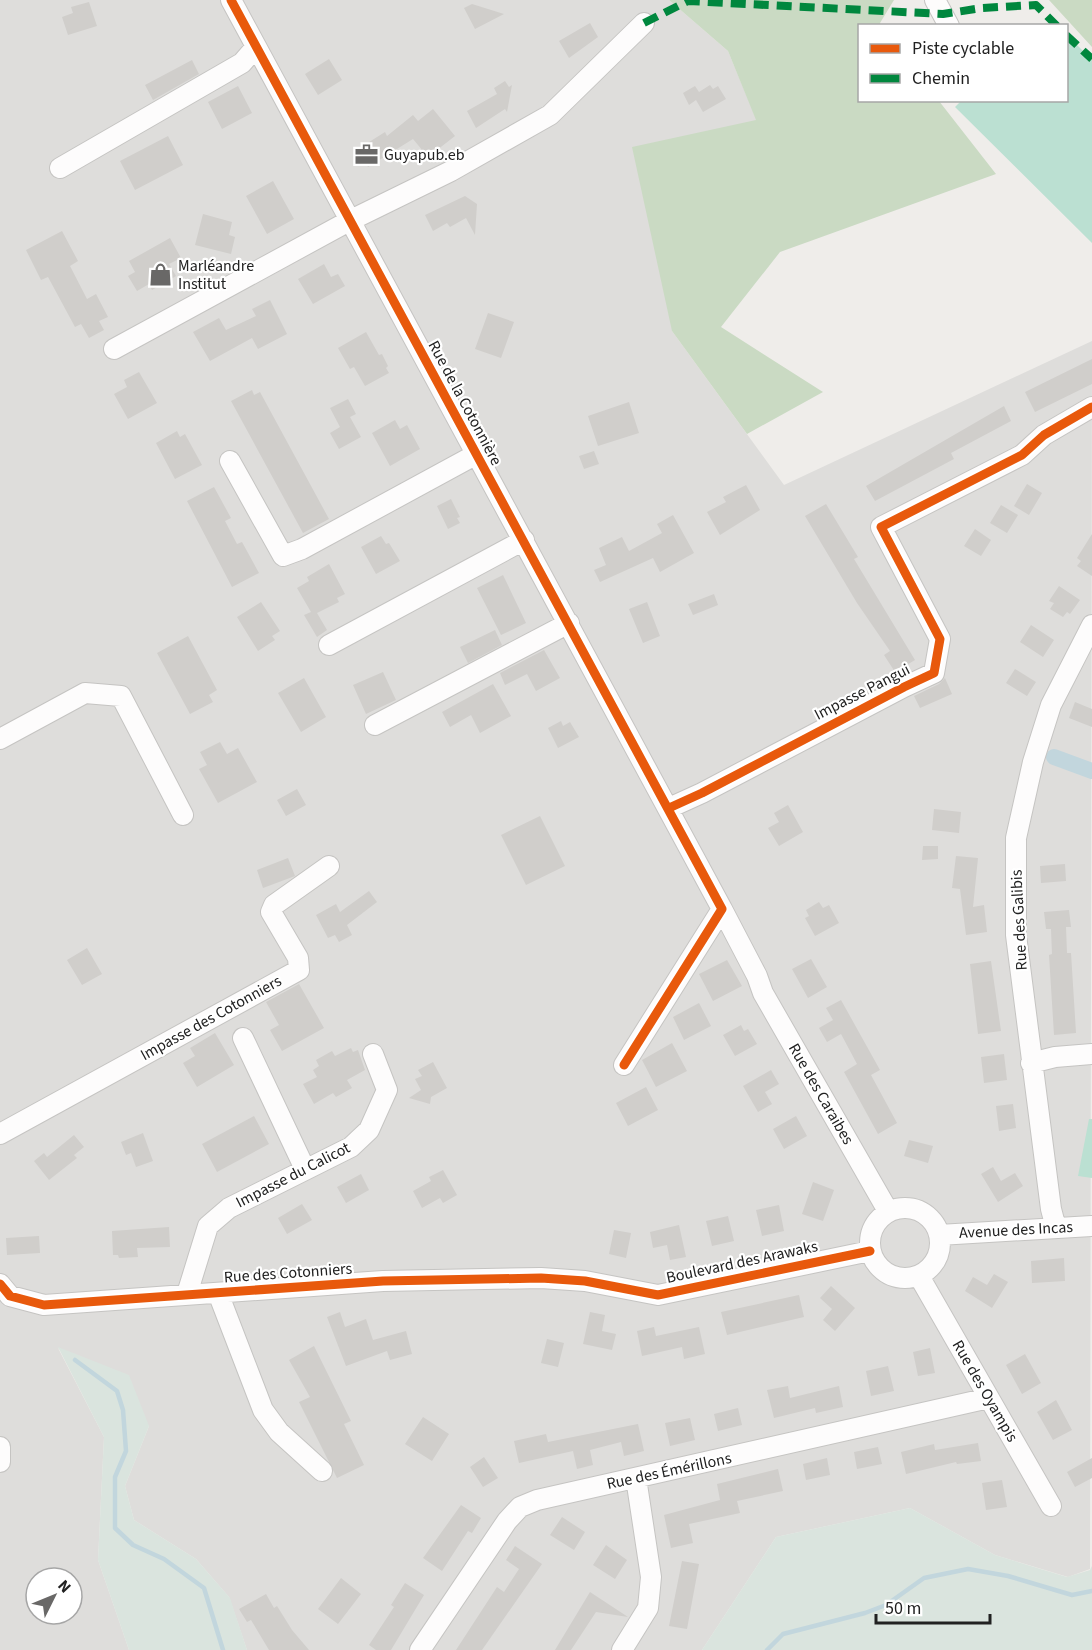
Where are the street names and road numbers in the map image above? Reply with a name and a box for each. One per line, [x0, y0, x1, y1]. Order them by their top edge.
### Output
street label: Rue de la Cotonnière [423, 337, 507, 469]
street label: Impasse Pangui [810, 658, 914, 726]
street label: Rue des Galibis [1005, 869, 1033, 971]
street label: Impasse des Cotonniers [136, 970, 286, 1066]
street label: Rue des Caraibes [783, 1039, 859, 1149]
street label: Impasse du Calicot [232, 1136, 354, 1213]
street label: Avenue des Incas [958, 1216, 1074, 1244]
street label: Boulevard des Arawaks [664, 1235, 820, 1289]
street label: Rue des Cotonniers [223, 1258, 353, 1288]
street label: Rue des Oyampis [947, 1336, 1023, 1446]
street label: Rue des Émérillons [605, 1447, 734, 1495]

